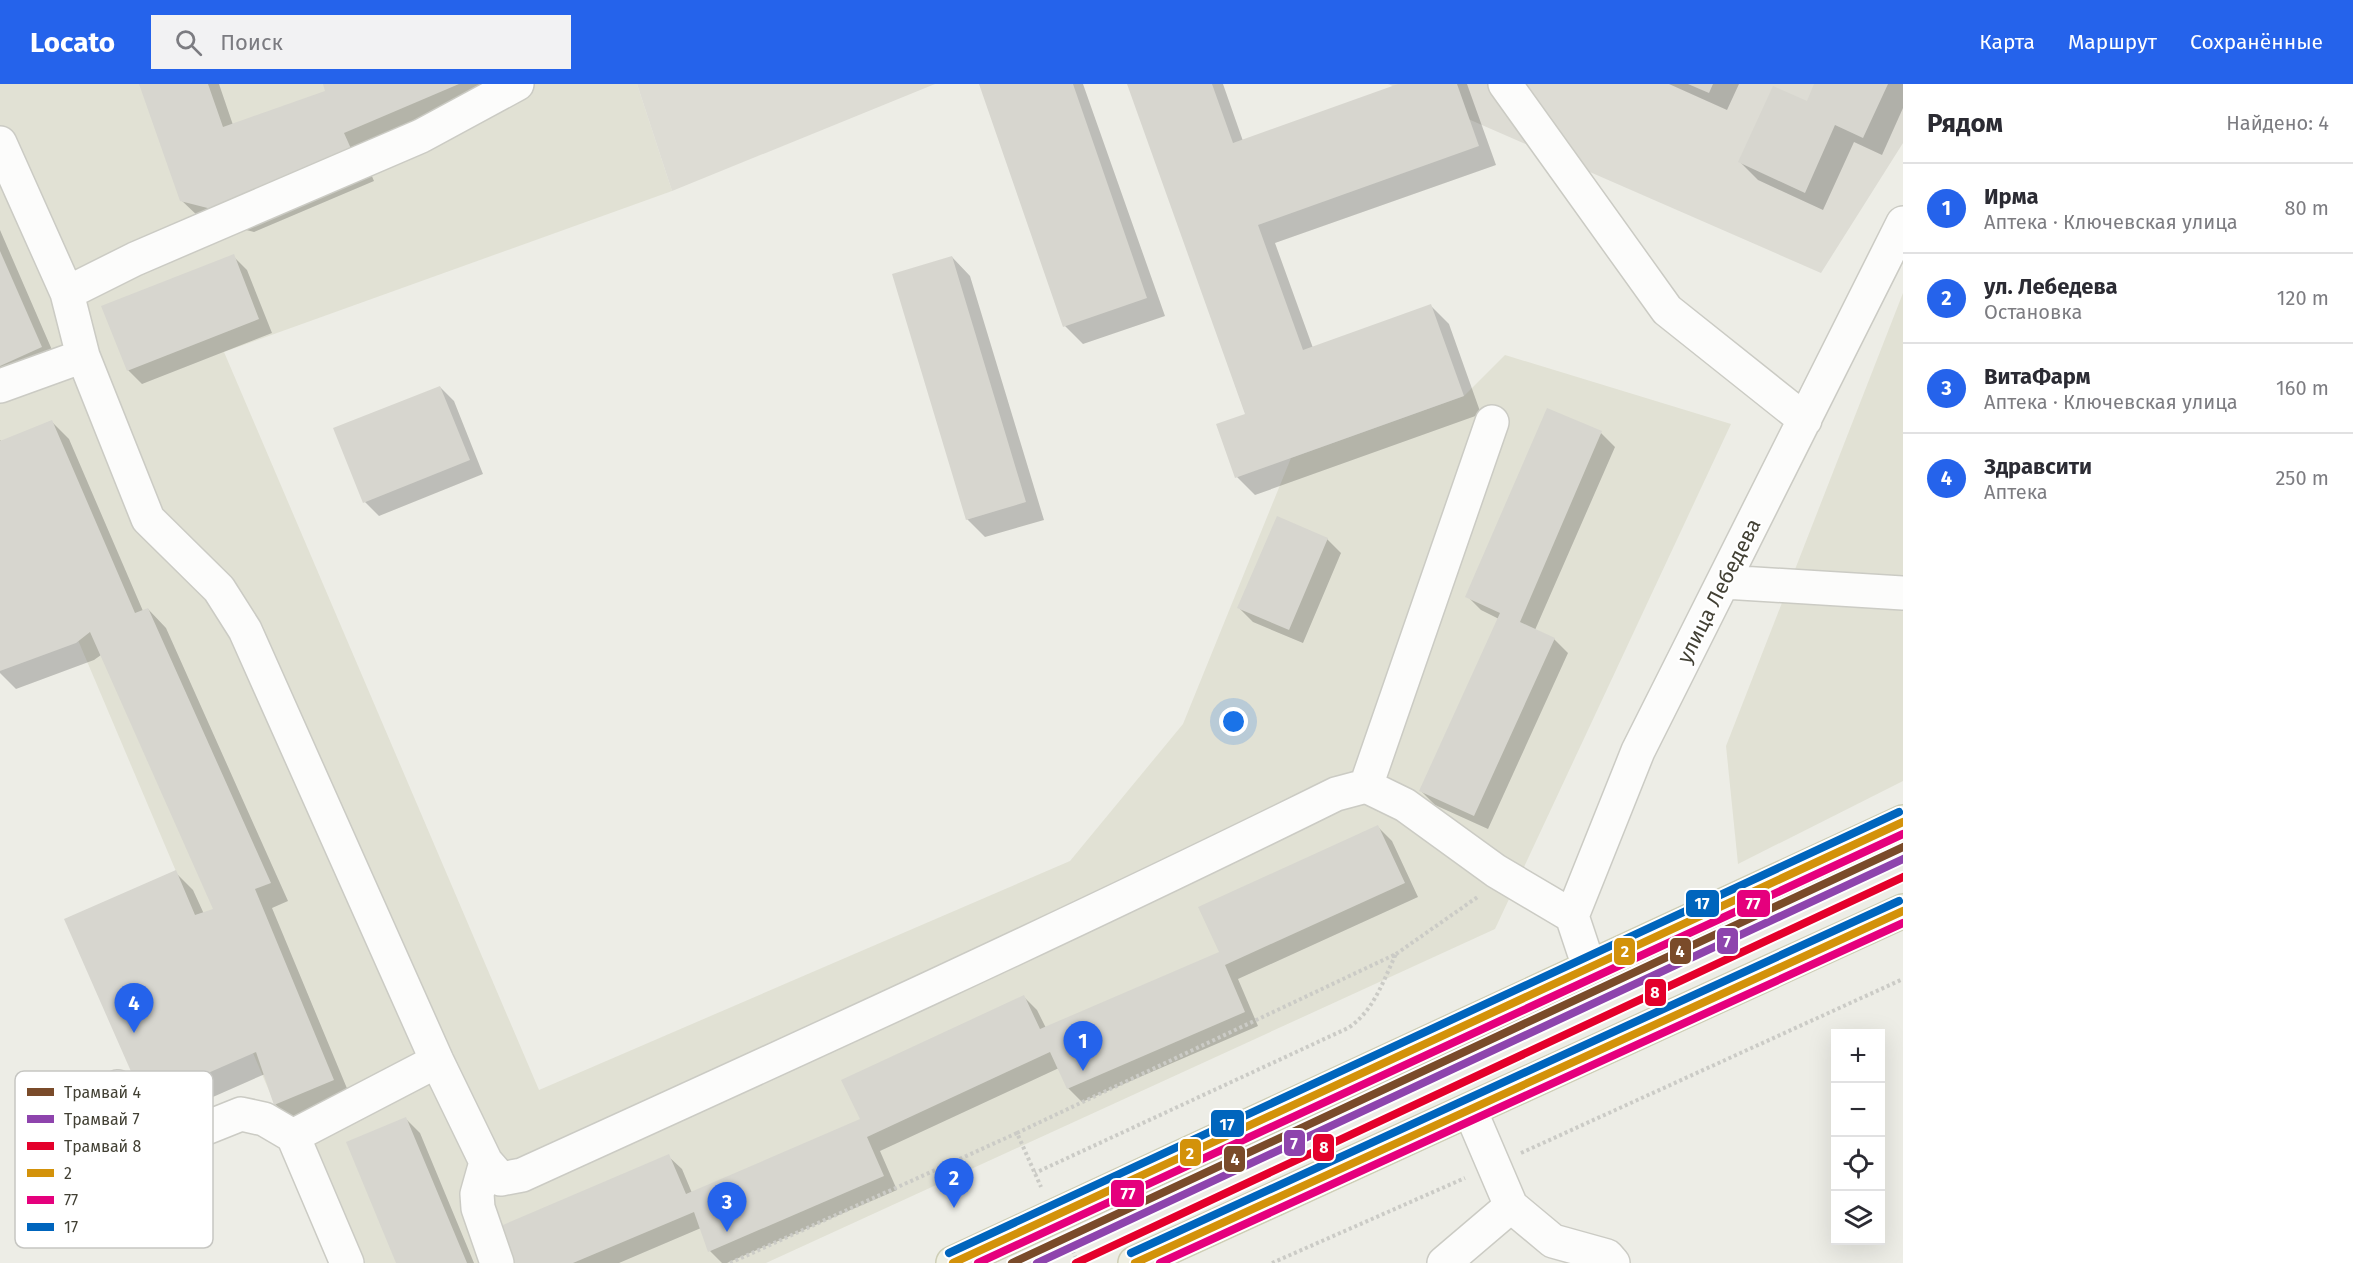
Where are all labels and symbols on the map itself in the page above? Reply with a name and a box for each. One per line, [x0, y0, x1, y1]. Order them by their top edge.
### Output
street label: улица Лебедева [1671, 514, 1767, 668]
your location [1219, 707, 1248, 736]
line badge: 17 [1685, 889, 1720, 918]
line badge: 77 [1736, 889, 1771, 918]
text: 17 [1695, 894, 1710, 913]
text: 77 [1746, 894, 1761, 913]
line badge: 7 [1716, 927, 1739, 955]
text: 7 [1723, 932, 1731, 951]
line badge: 2 [1613, 937, 1636, 966]
line badge: 4 [1669, 937, 1692, 965]
text: 2 [1621, 942, 1629, 961]
text: 4 [1675, 942, 1685, 961]
line badge: 8 [1644, 978, 1667, 1007]
text: 8 [1650, 983, 1660, 1002]
pin: 4 [114, 984, 154, 1033]
pin: 1 [1064, 1022, 1102, 1071]
legend [15, 1071, 213, 1248]
text: Трамвай 4 [64, 1083, 141, 1102]
line badge: 17 [1210, 1109, 1245, 1138]
text: Трамвай 7 [64, 1110, 140, 1129]
text: 17 [1220, 1115, 1235, 1134]
line badge: 7 [1283, 1129, 1306, 1157]
line badge: 8 [1312, 1133, 1335, 1162]
text: 7 [1290, 1134, 1298, 1153]
text: Трамвай 8 [64, 1137, 141, 1156]
line badge: 2 [1179, 1138, 1202, 1167]
text: 8 [1319, 1138, 1329, 1157]
text: 2 [1186, 1144, 1194, 1163]
line badge: 4 [1223, 1145, 1246, 1173]
text: 4 [1230, 1150, 1240, 1169]
pin: 2 [934, 1158, 974, 1208]
text: 2 [64, 1164, 72, 1183]
line badge: 77 [1110, 1179, 1145, 1208]
pin: 3 [708, 1182, 746, 1232]
text: 77 [1121, 1184, 1136, 1203]
text: 77 [64, 1191, 78, 1210]
text: 17 [64, 1218, 78, 1237]

